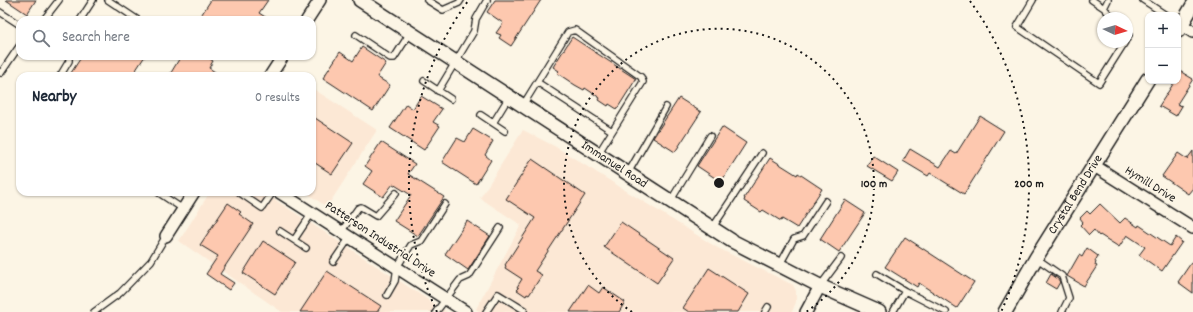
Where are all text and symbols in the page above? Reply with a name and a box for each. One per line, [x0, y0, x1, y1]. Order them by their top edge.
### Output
north arrow [1097, 12, 1133, 48]
map controls [1145, 12, 1181, 84]
button: + [1145, 12, 1181, 48]
search box [16, 16, 316, 60]
icon: search [30, 27, 52, 49]
text: Search here [62, 27, 130, 49]
button: − [1145, 48, 1181, 84]
text: Nearby [32, 86, 76, 110]
text: 0 results [255, 89, 300, 108]
street label: Immanuel Road [577, 136, 651, 193]
street label: Crystal Bend Drive [1043, 151, 1108, 238]
street label: Hymill Drive [1121, 162, 1180, 208]
centre of rings [712, 176, 726, 190]
text: 100 m [861, 176, 887, 193]
text: 200 m [1014, 176, 1044, 193]
street label: Patterson Industrial Drive [321, 197, 439, 283]

